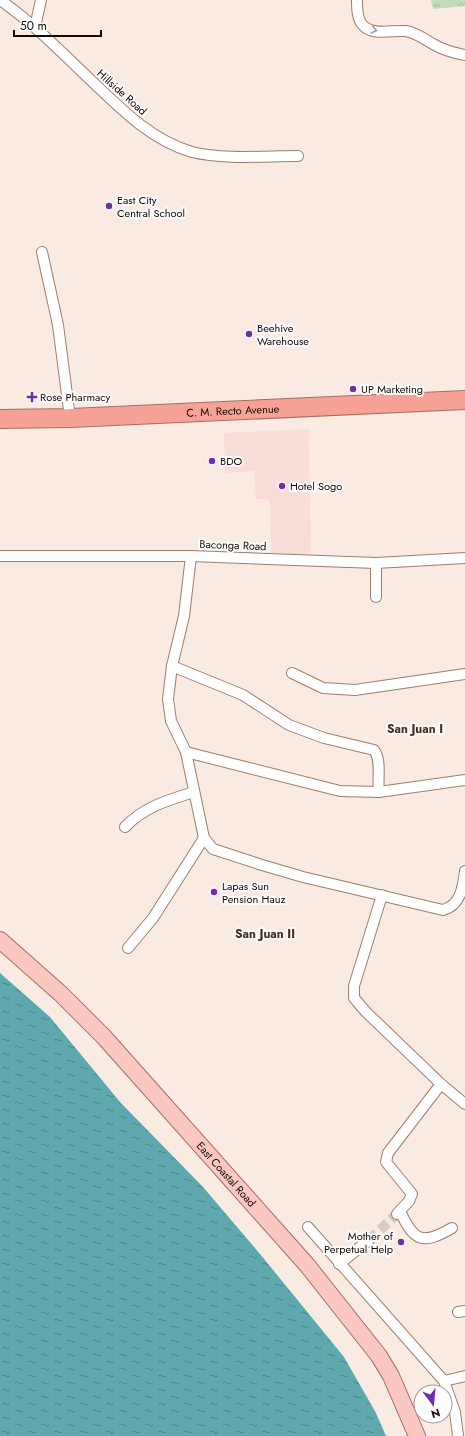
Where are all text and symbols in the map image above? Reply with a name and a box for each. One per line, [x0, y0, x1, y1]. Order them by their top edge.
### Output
scale bar [14, 12, 101, 38]
text: 50 m [20, 17, 47, 35]
one-way arrow [371, 25, 378, 33]
street label: Hillside Road [94, 65, 150, 119]
place label: East City Central School [117, 192, 185, 221]
marker: East City Central School [104, 201, 114, 211]
place label: Beehive Warehouse [257, 320, 309, 349]
marker: Beehive Warehouse [244, 329, 254, 339]
place label: UP Marketing [361, 381, 423, 397]
marker: UP Marketing [348, 384, 358, 394]
place label: Rose Pharmacy [40, 389, 111, 405]
marker: Rose Pharmacy [27, 392, 37, 402]
street label: C. M. Recto Avenue [186, 400, 280, 421]
place label: BDO [220, 453, 243, 469]
marker: BDO [207, 456, 217, 466]
place label: Hotel Sogo [290, 478, 342, 494]
marker: Hotel Sogo [277, 481, 287, 491]
street label: Baconga Road [199, 536, 267, 554]
district label: San Juan I [387, 720, 443, 738]
place label: Lapas Sun Pension Hauz [222, 878, 286, 907]
marker: Lapas Sun Pension Hauz [209, 887, 219, 897]
district label: San Juan II [235, 925, 295, 943]
street label: East Coastal Road [193, 1138, 260, 1210]
place label: Mother of Perpetual Help [324, 1228, 394, 1257]
marker: Mother of Perpetual Help [396, 1237, 406, 1247]
north arrow [413, 1384, 453, 1424]
text: N [429, 1405, 442, 1423]

